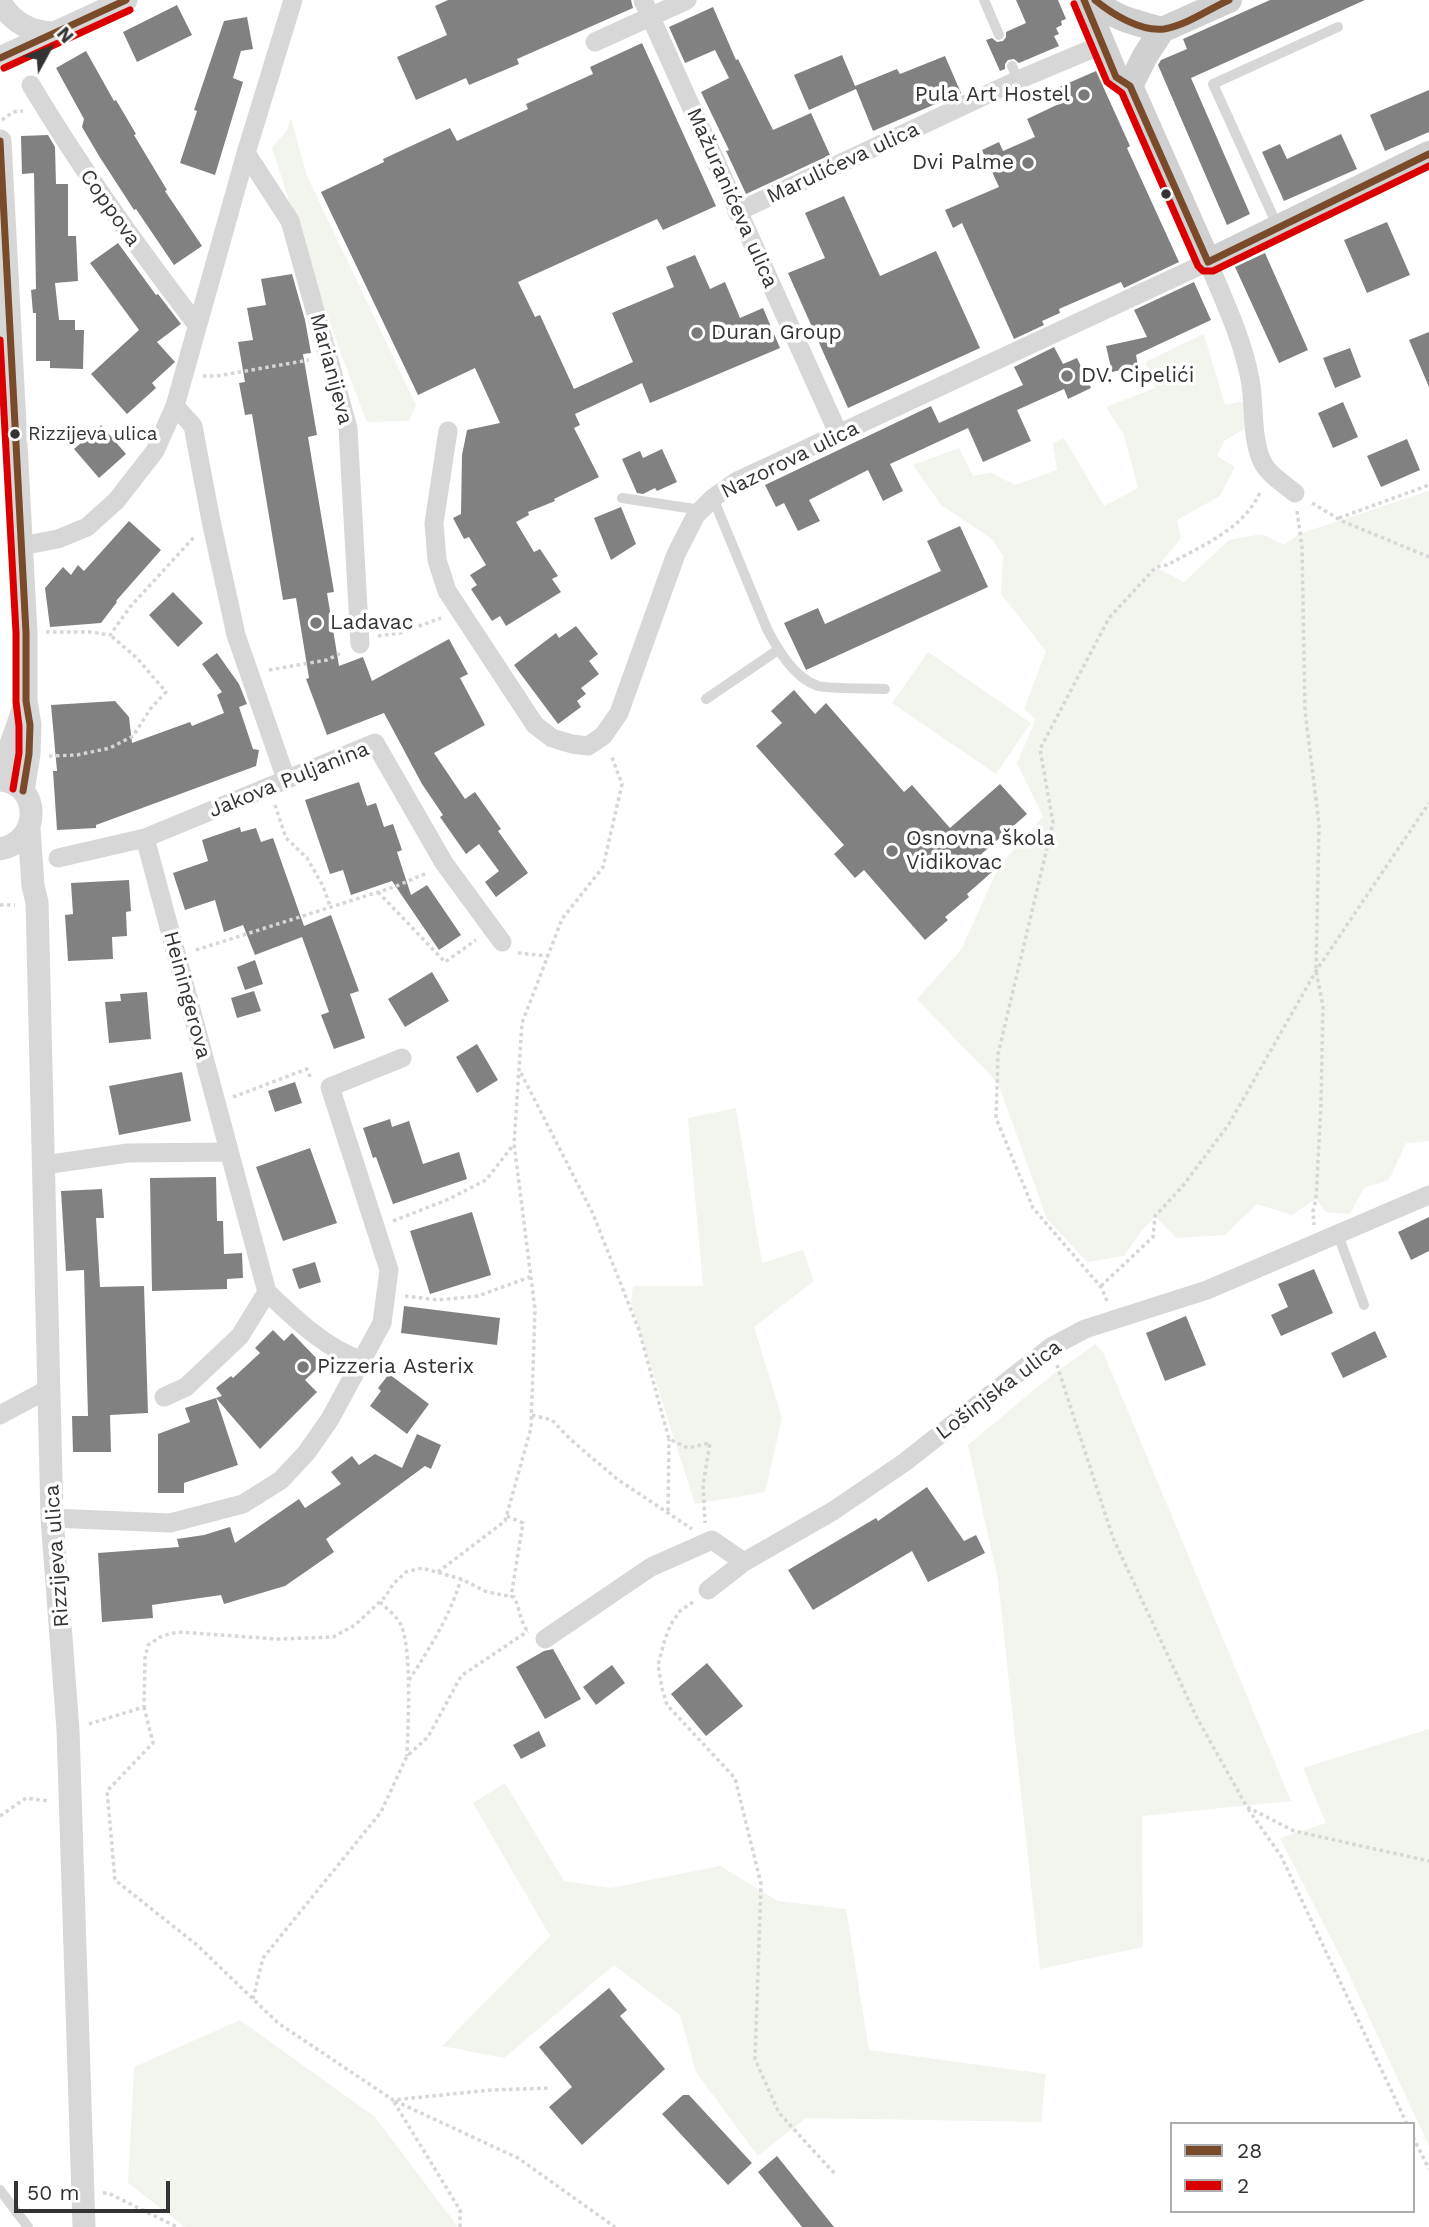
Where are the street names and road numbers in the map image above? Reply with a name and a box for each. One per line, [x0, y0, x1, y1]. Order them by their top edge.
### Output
street label: Mažuranićeva ulica [681, 104, 783, 292]
street label: Marulićeva ulica [763, 117, 923, 209]
street label: Coppova [74, 165, 146, 251]
street label: Marianijeva [304, 311, 358, 427]
street label: Nazorova ulica [717, 416, 863, 504]
street label: Jakova Puljanina [205, 736, 373, 824]
street label: Heiningerova [158, 928, 216, 1062]
street label: Lošinjska ulica [931, 1335, 1067, 1445]
street label: Rizzijeva ulica [39, 1484, 75, 1628]

